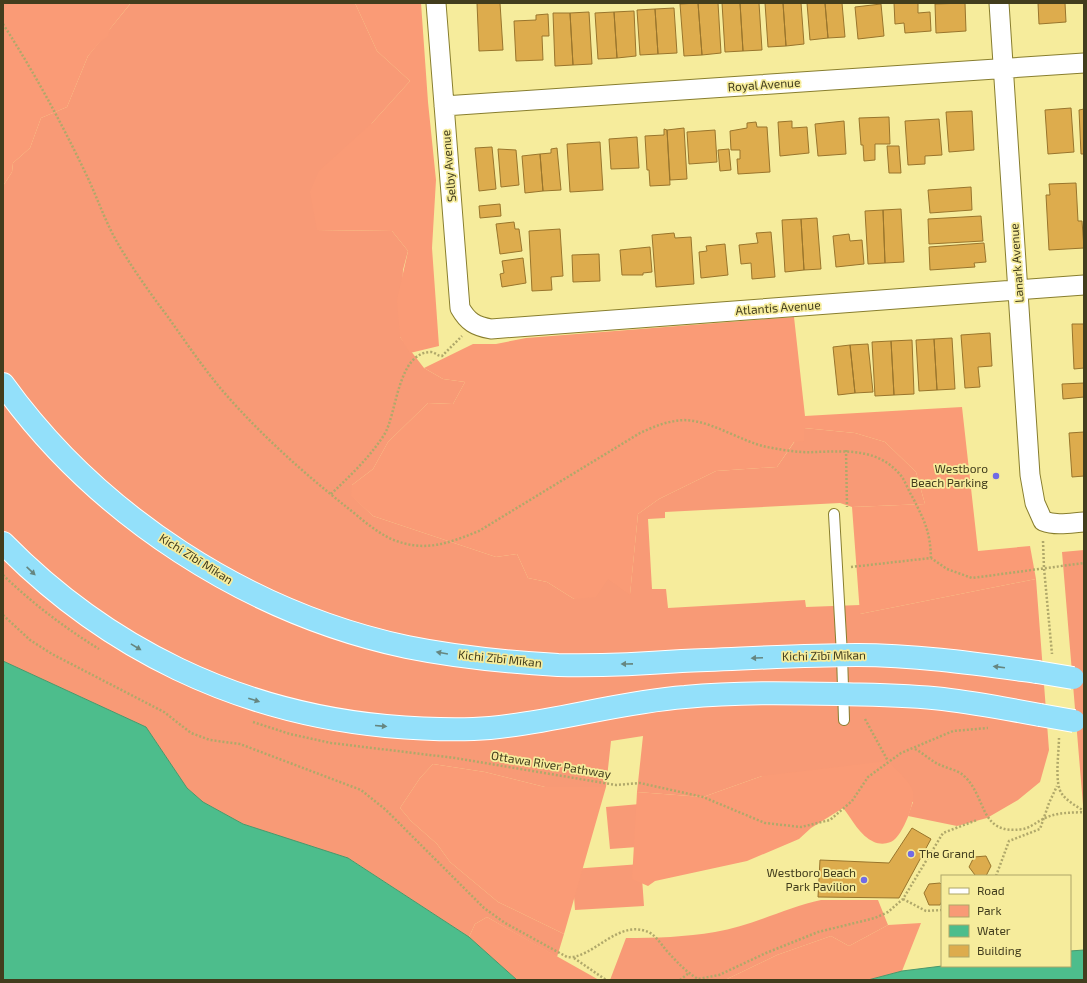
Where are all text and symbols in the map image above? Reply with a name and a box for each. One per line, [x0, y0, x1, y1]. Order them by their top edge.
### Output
street label: Royal Avenue [727, 74, 801, 94]
street label: Selby Avenue [438, 130, 458, 203]
street label: Lanark Avenue [1006, 223, 1026, 303]
street label: Atlantis Avenue [735, 297, 821, 317]
place label: Westboro Beach Parking [911, 461, 988, 489]
marker: Westboro Beach Parking [991, 471, 1001, 481]
street label: Kichi Zībī Mīkan [157, 530, 236, 586]
one-way arrow [26, 566, 36, 575]
one-way arrow [130, 643, 141, 651]
street label: Kichi Zībī Mīkan [458, 647, 543, 669]
street label: Kichi Zībī Mīkan [782, 647, 866, 663]
one-way arrow [436, 649, 448, 655]
one-way arrow [751, 654, 763, 661]
one-way arrow [620, 661, 633, 667]
one-way arrow [993, 664, 1005, 670]
one-way arrow [248, 697, 260, 703]
one-way arrow [375, 722, 387, 729]
street label: Ottawa River Pathway [490, 748, 613, 781]
place label: The Grand [919, 846, 975, 860]
marker: The Grand [906, 849, 916, 859]
place label: Westboro Beach Park Pavilion [767, 865, 856, 893]
marker: Westboro Beach Park Pavilion [859, 875, 869, 885]
legend [941, 875, 1071, 967]
text: Road [977, 883, 1005, 897]
text: Park [977, 903, 1002, 917]
text: Water [977, 923, 1011, 937]
text: Building [977, 943, 1022, 957]

